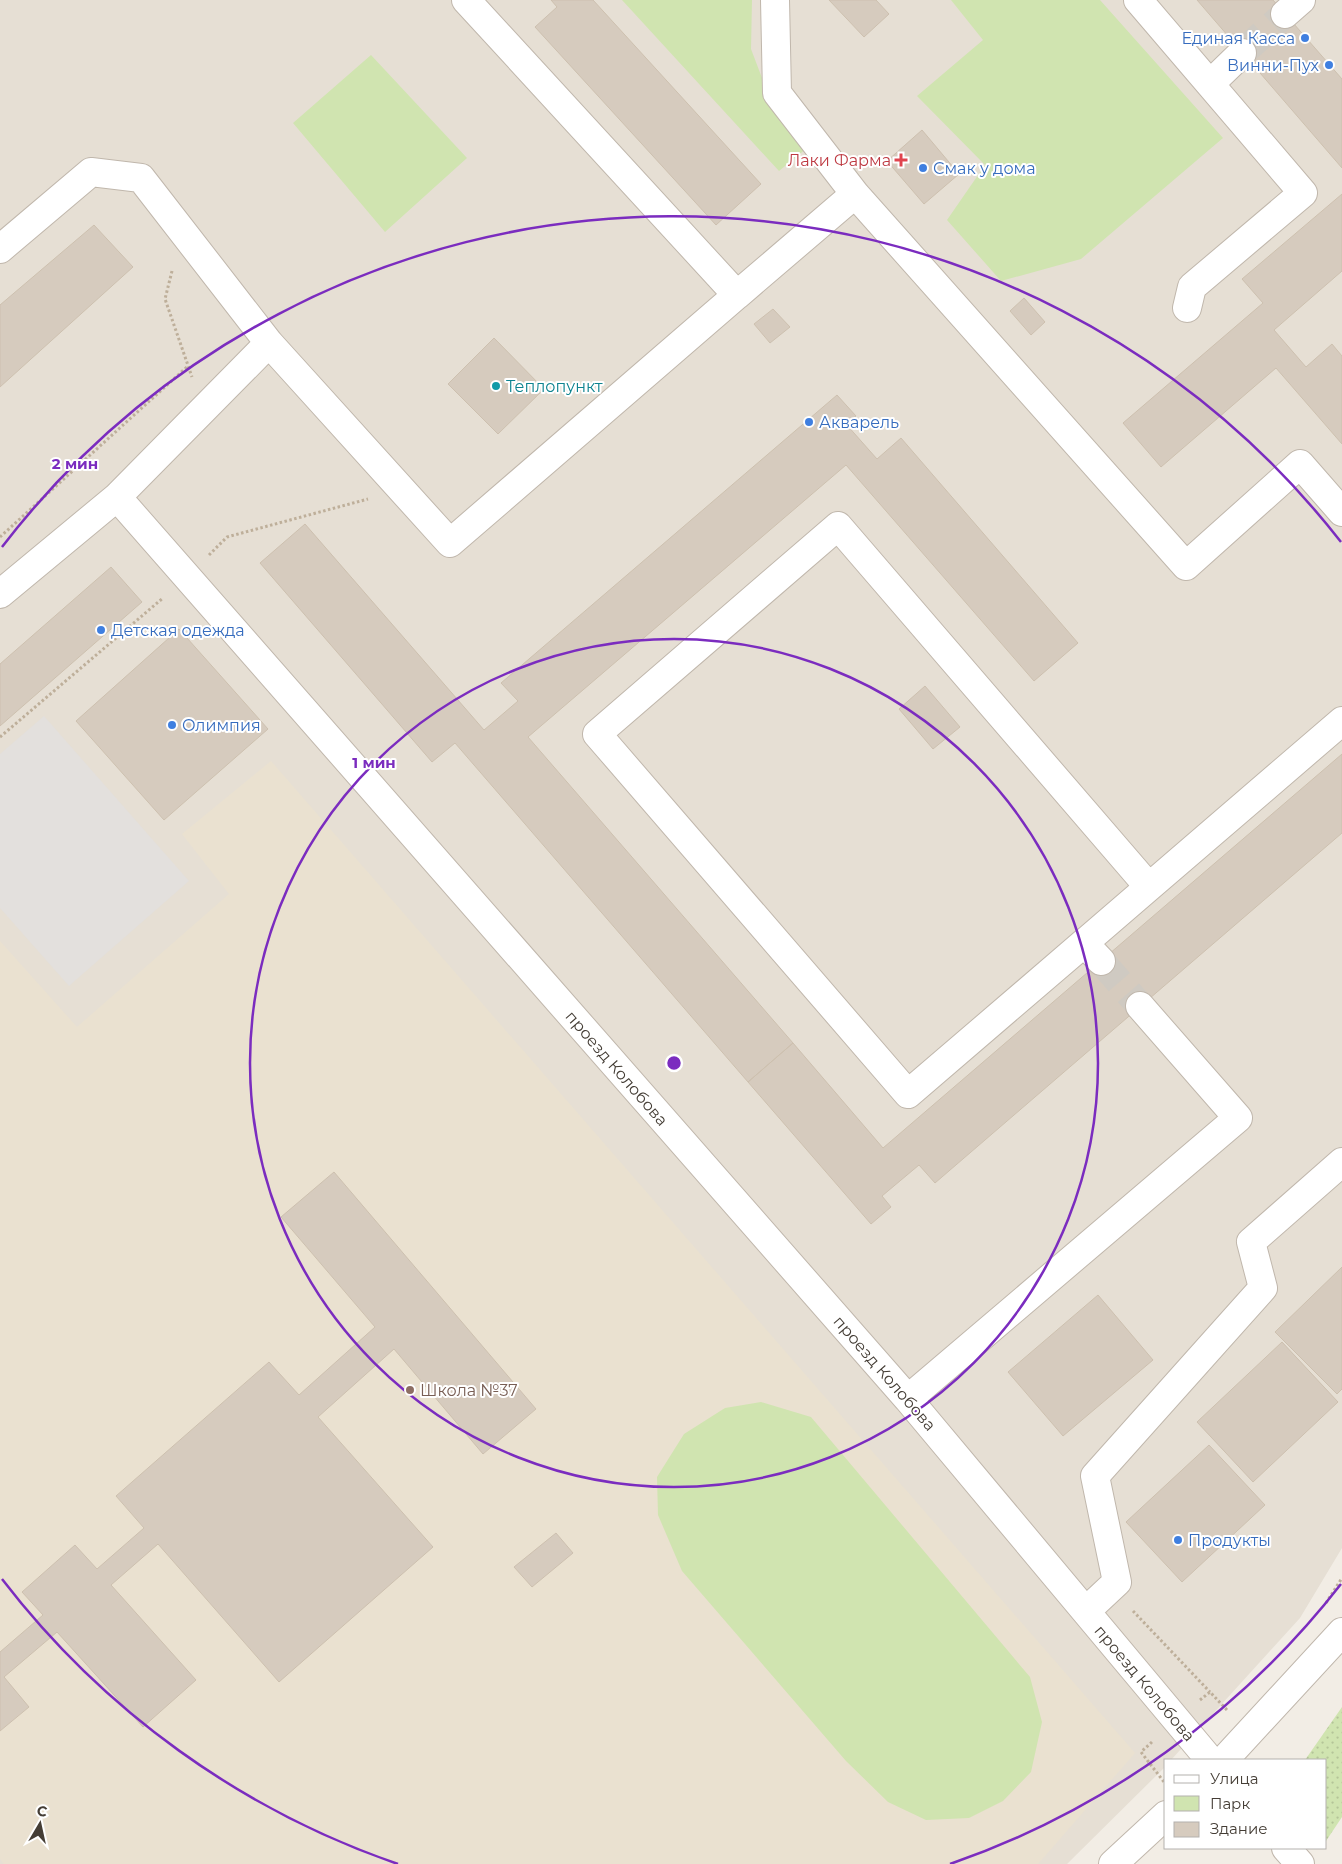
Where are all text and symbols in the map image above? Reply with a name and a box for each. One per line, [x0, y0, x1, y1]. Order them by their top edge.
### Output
place label: Единая Касса [1182, 29, 1295, 48]
marker: Единая Касса [1299, 32, 1311, 44]
place label: Винни-Пух [1227, 56, 1320, 75]
marker: Винни-Пух [1323, 59, 1335, 71]
place label: Лаки Фарма [788, 151, 891, 170]
marker: Лаки Фарма [895, 154, 907, 166]
place label: Смак у дома [933, 159, 1036, 178]
marker: Смак у дома [917, 162, 929, 174]
place label: Теплопункт [506, 377, 603, 396]
marker: Теплопункт [490, 380, 502, 392]
place label: Акварель [819, 413, 899, 432]
marker: Акварель [803, 416, 815, 428]
text: 2 мин [52, 454, 98, 473]
place label: Детская одежда [111, 621, 245, 640]
marker: Детская одежда [95, 624, 107, 636]
place label: Олимпия [182, 716, 261, 735]
marker: Олимпия [166, 719, 178, 731]
text: 1 мин [352, 753, 396, 772]
street label: проезд Колобова [562, 1007, 672, 1130]
centre of rings [665, 1054, 683, 1072]
street label: проезд Колобова [830, 1312, 940, 1435]
place label: Школа №37 [420, 1381, 518, 1400]
marker: Школа №37 [404, 1384, 416, 1396]
place label: Продукты [1188, 1531, 1271, 1550]
marker: Продукты [1172, 1534, 1184, 1546]
street label: проезд Колобова [1090, 1621, 1199, 1745]
legend [1164, 1759, 1327, 1849]
text: Улица [1210, 1769, 1258, 1788]
text: Парк [1210, 1794, 1250, 1813]
north arrow [15, 1799, 65, 1849]
text: С [36, 1801, 48, 1821]
text: Здание [1210, 1819, 1268, 1838]

